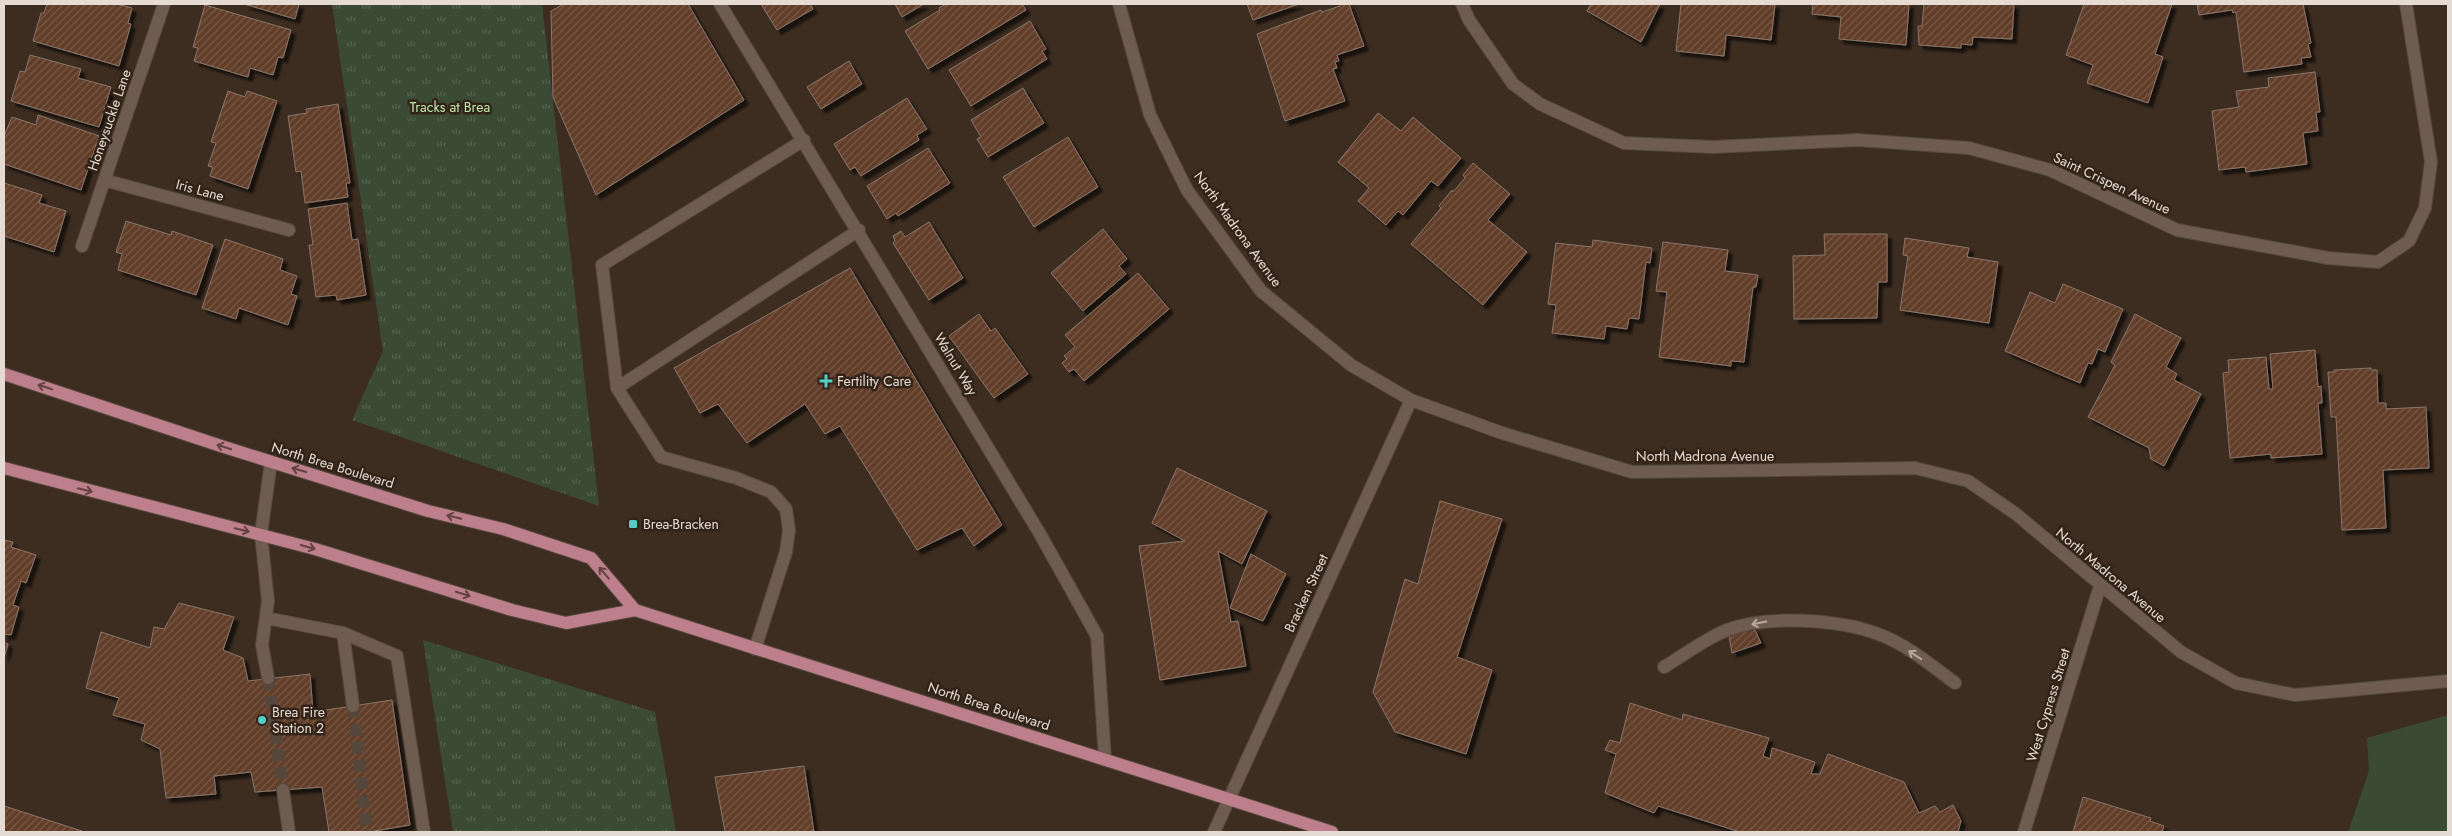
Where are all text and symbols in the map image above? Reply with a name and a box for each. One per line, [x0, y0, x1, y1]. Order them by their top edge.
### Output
street label: Honeysuckle Lane [82, 67, 136, 173]
park label: Tracks at Brea [410, 97, 490, 117]
street label: Saint Crispen Avenue [2050, 147, 2174, 219]
street label: North Madrona Avenue [1189, 167, 1287, 291]
street label: Iris Lane [174, 174, 226, 206]
street label: Walnut Way [929, 329, 983, 400]
place label: Fertility Care [837, 371, 911, 391]
marker: Fertility Care [819, 374, 833, 388]
one-way arrow [37, 382, 53, 392]
street label: North Brea Boulevard [269, 437, 397, 493]
one-way arrow [217, 442, 233, 451]
street label: North Madrona Avenue [1636, 446, 1774, 466]
one-way arrow [291, 464, 307, 474]
one-way arrow [76, 486, 92, 495]
one-way arrow [446, 512, 462, 521]
place label: Brea-Bracken [643, 514, 719, 534]
marker: Brea-Bracken [627, 518, 639, 530]
street label: North Madrona Avenue [2052, 523, 2170, 627]
one-way arrow [234, 526, 250, 535]
one-way arrow [299, 543, 315, 552]
street label: Bracken Street [1279, 550, 1333, 635]
one-way arrow [598, 567, 609, 580]
one-way arrow [455, 590, 471, 600]
one-way arrow [1752, 619, 1768, 629]
street label: West Cypress Street [2021, 645, 2075, 764]
one-way arrow [1909, 649, 1923, 659]
street label: North Brea Boulevard [925, 677, 1053, 735]
place label: Brea Fire Station 2 [272, 702, 325, 738]
marker: Brea Fire Station 2 [256, 714, 268, 726]

